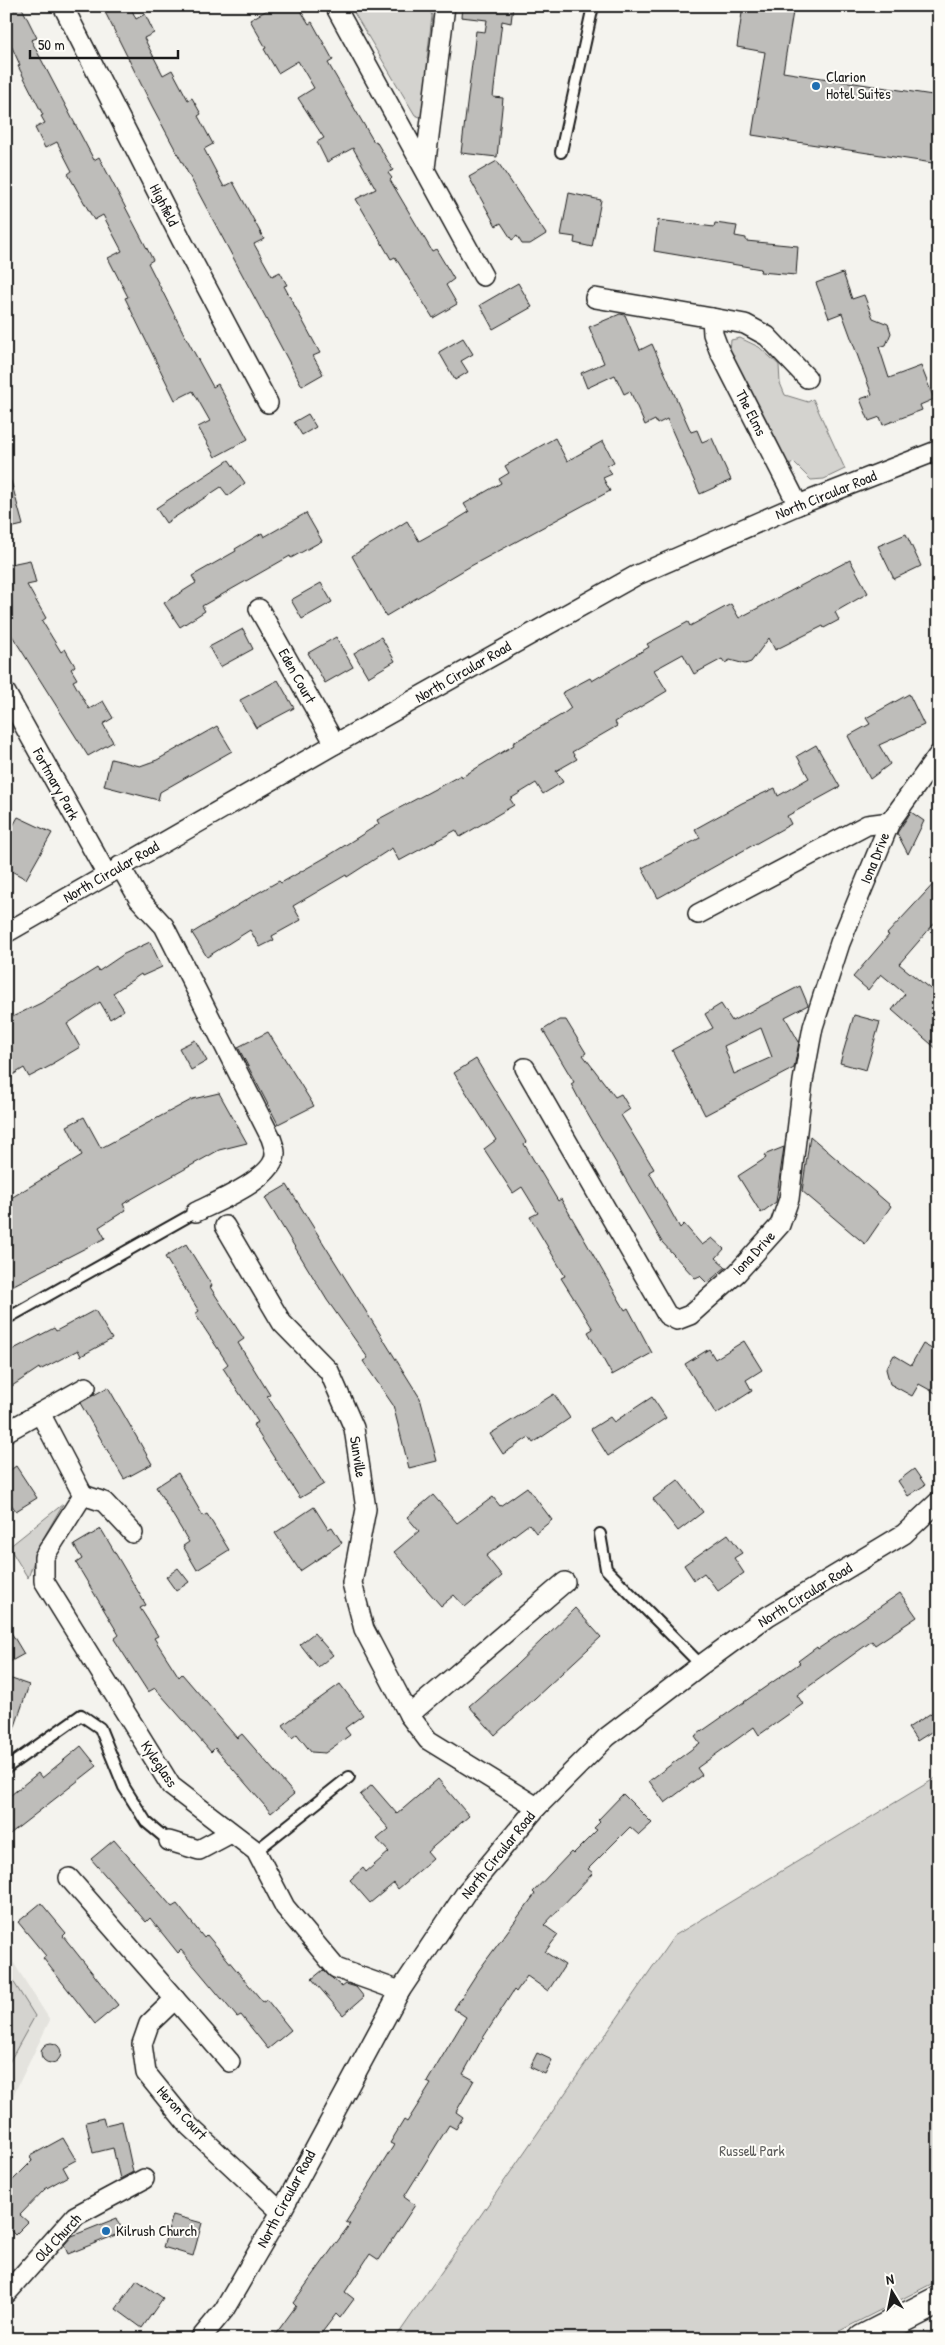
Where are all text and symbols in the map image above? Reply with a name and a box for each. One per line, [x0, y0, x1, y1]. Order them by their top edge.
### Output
scale bar [30, 28, 178, 60]
text: 50 m [38, 34, 65, 55]
place label: Clarion Hotel Suites [826, 66, 891, 104]
marker: Clarion Hotel Suites [810, 80, 822, 92]
street label: Highfield [145, 180, 184, 230]
street label: The Elms [731, 386, 772, 440]
street label: North Circular Road [772, 465, 880, 524]
street label: North Circular Road [411, 636, 515, 708]
street label: Eden Court [274, 644, 322, 708]
street label: Fortmary Park [28, 743, 85, 824]
street label: Iona Drive [855, 829, 894, 887]
street label: North Circular Road [59, 836, 163, 908]
street label: Iona Drive [728, 1226, 780, 1280]
street label: Sunville [345, 1435, 372, 1479]
street label: North Circular Road [754, 1557, 856, 1632]
street label: Kyleglass [136, 1736, 183, 1791]
street label: North Circular Road [456, 1806, 540, 1903]
street label: Heron Court [152, 2081, 213, 2145]
park label: Russell Park [719, 2140, 785, 2161]
street label: North Circular Road [251, 2146, 320, 2251]
street label: Old Church [29, 2209, 86, 2267]
place label: Kilrush Church [116, 2220, 197, 2241]
marker: Kilrush Church [100, 2225, 112, 2237]
north arrow [868, 2268, 918, 2318]
text: N [884, 2269, 896, 2289]

